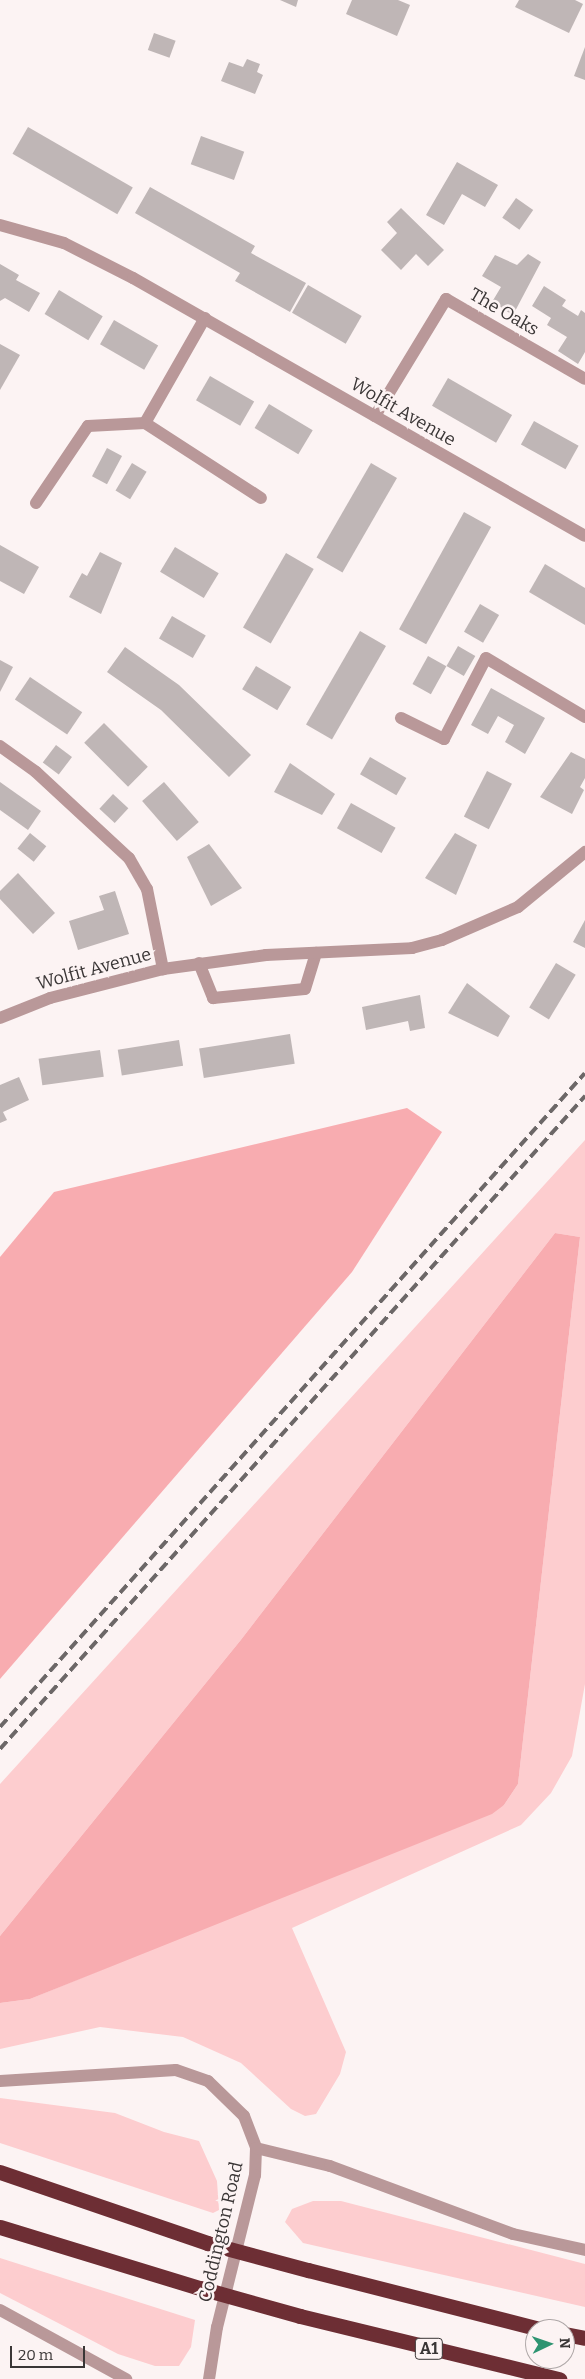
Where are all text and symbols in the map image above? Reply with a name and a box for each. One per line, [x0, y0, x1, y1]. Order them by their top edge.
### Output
street label: The Oaks [466, 284, 542, 340]
street label: Wolfit Avenue [347, 373, 459, 451]
street label: Wolfit Avenue [34, 943, 154, 995]
street label: Coddington Road [194, 2160, 248, 2304]
north arrow [525, 2319, 575, 2369]
scale bar [12, 2336, 88, 2368]
road number: A1 [414, 2336, 444, 2362]
text: N [556, 2337, 573, 2349]
text: 20 m [18, 2346, 53, 2364]

